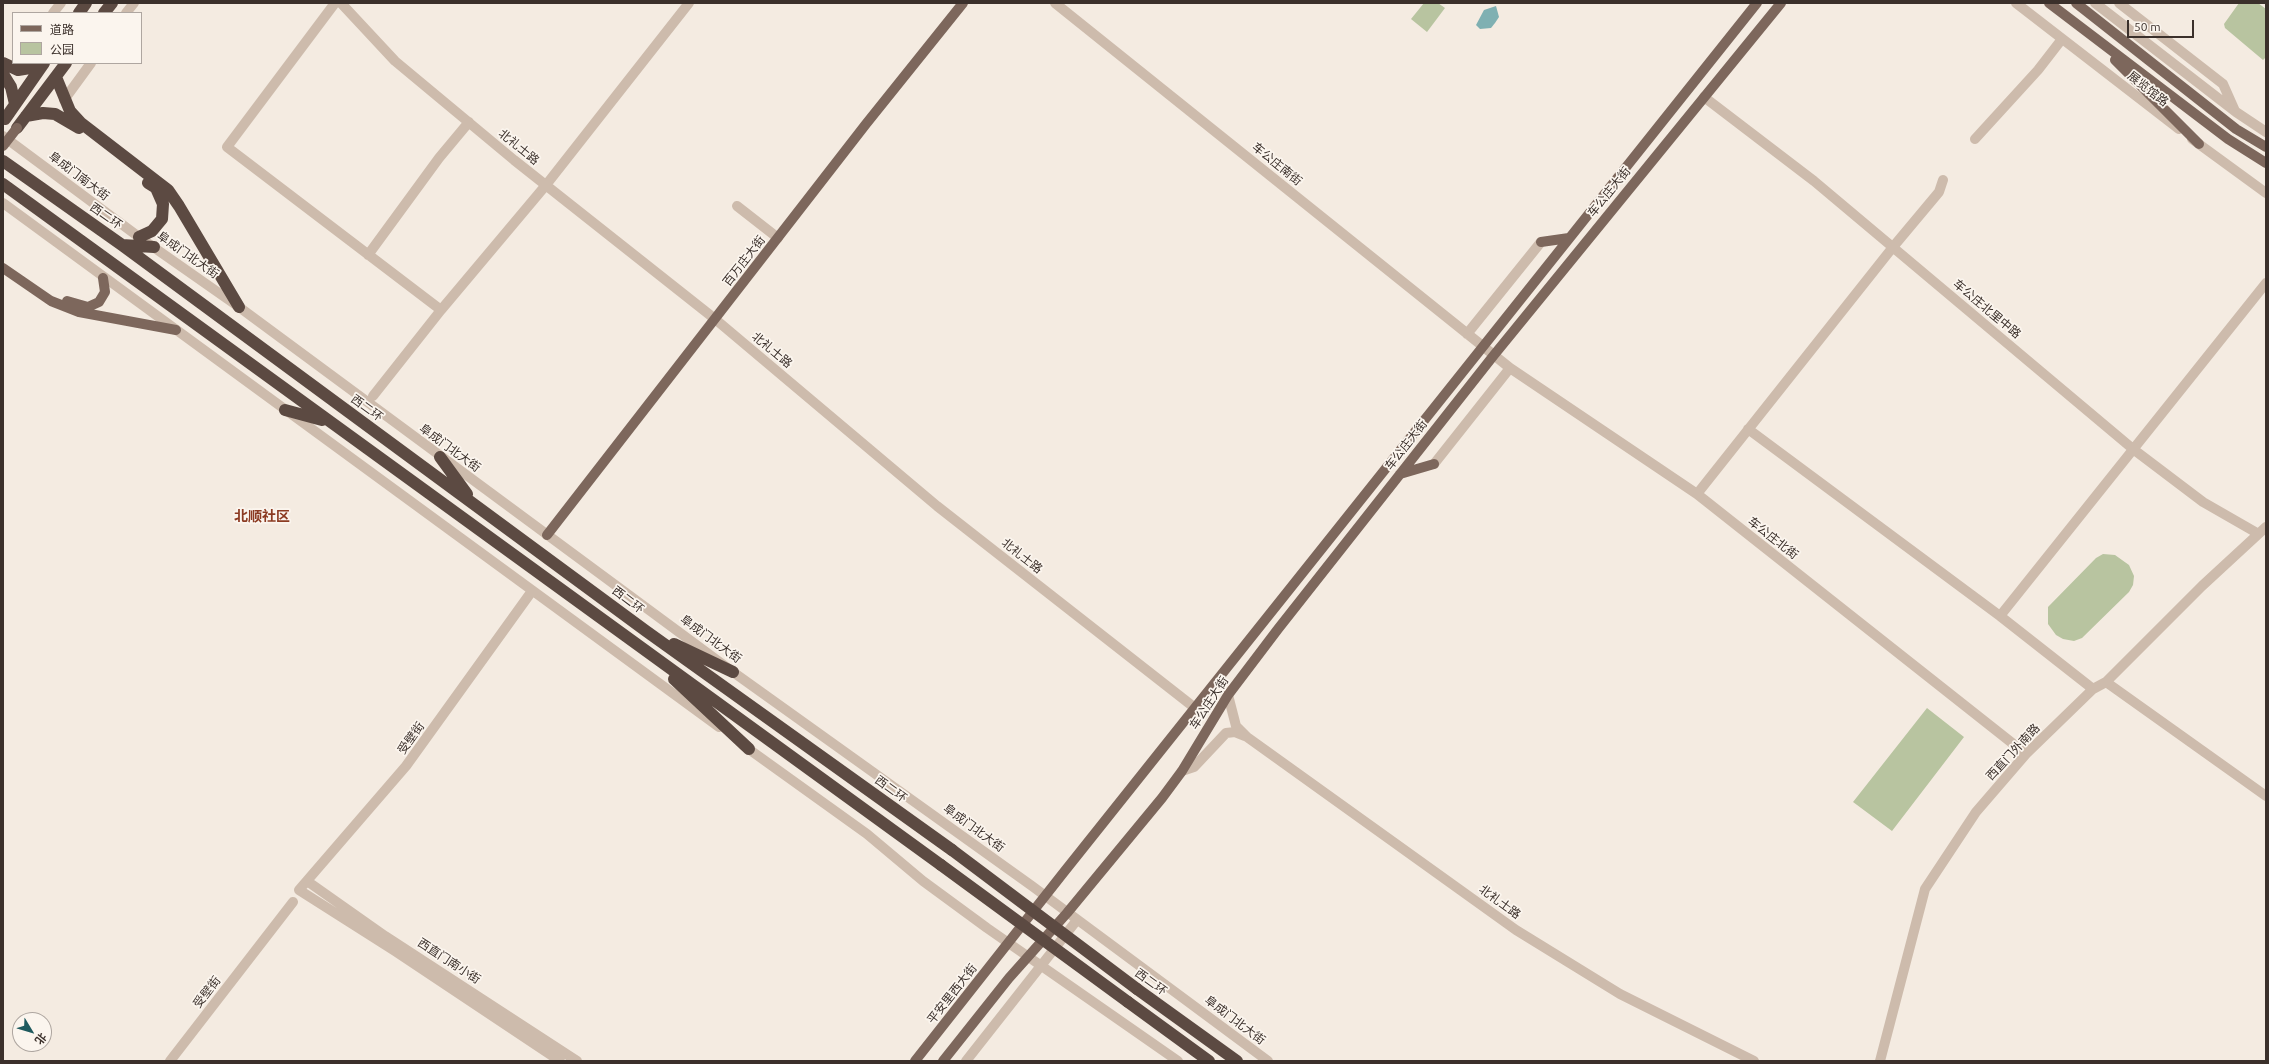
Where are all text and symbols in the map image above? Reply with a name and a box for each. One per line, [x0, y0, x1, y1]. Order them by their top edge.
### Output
legend [12, 12, 142, 64]
scale bar [2129, 12, 2196, 38]
text: 50 m [2134, 20, 2161, 33]
text: 道路 [50, 23, 74, 36]
text: 公园 [50, 43, 74, 56]
street label: 展览馆路 [2125, 69, 2171, 109]
street label: 北礼士路 [496, 126, 542, 168]
street label: 车公庄南街 [1249, 140, 1305, 188]
street label: 阜成门南大街 [46, 149, 112, 203]
street label: 车公庄大街 [1585, 164, 1633, 220]
street label: 西二环 [87, 200, 125, 232]
street label: 阜成门北大街 [154, 228, 222, 282]
street label: 百万庄大街 [720, 233, 768, 289]
street label: 车公庄北里中路 [1950, 276, 2024, 342]
street label: 北礼士路 [749, 329, 795, 371]
street label: 西二环 [348, 392, 386, 424]
street label: 车公庄大街 [1382, 417, 1430, 473]
street label: 阜成门北大街 [417, 421, 483, 475]
district label: 北顺社区 [234, 508, 290, 524]
street label: 车公庄北街 [1745, 514, 1801, 562]
street label: 北礼士路 [999, 536, 1045, 576]
street label: 西二环 [609, 583, 647, 617]
street label: 阜成门北大街 [678, 612, 744, 666]
street label: 车公庄大街 [1187, 674, 1231, 732]
street label: 受壁街 [395, 719, 427, 757]
street label: 西直门外南路 [1983, 721, 2043, 783]
street label: 西二环 [872, 773, 910, 805]
street label: 阜成门北大街 [941, 801, 1007, 855]
street label: 北礼士路 [1476, 882, 1524, 922]
street label: 西直门南小街 [415, 935, 483, 987]
street label: 平安里西大街 [924, 961, 980, 1027]
street label: 西二环 [1132, 966, 1170, 998]
street label: 受壁街 [190, 973, 224, 1011]
street label: 阜成门北大街 [1202, 993, 1268, 1047]
north arrow [12, 1012, 52, 1052]
text: 北 [33, 1031, 49, 1047]

